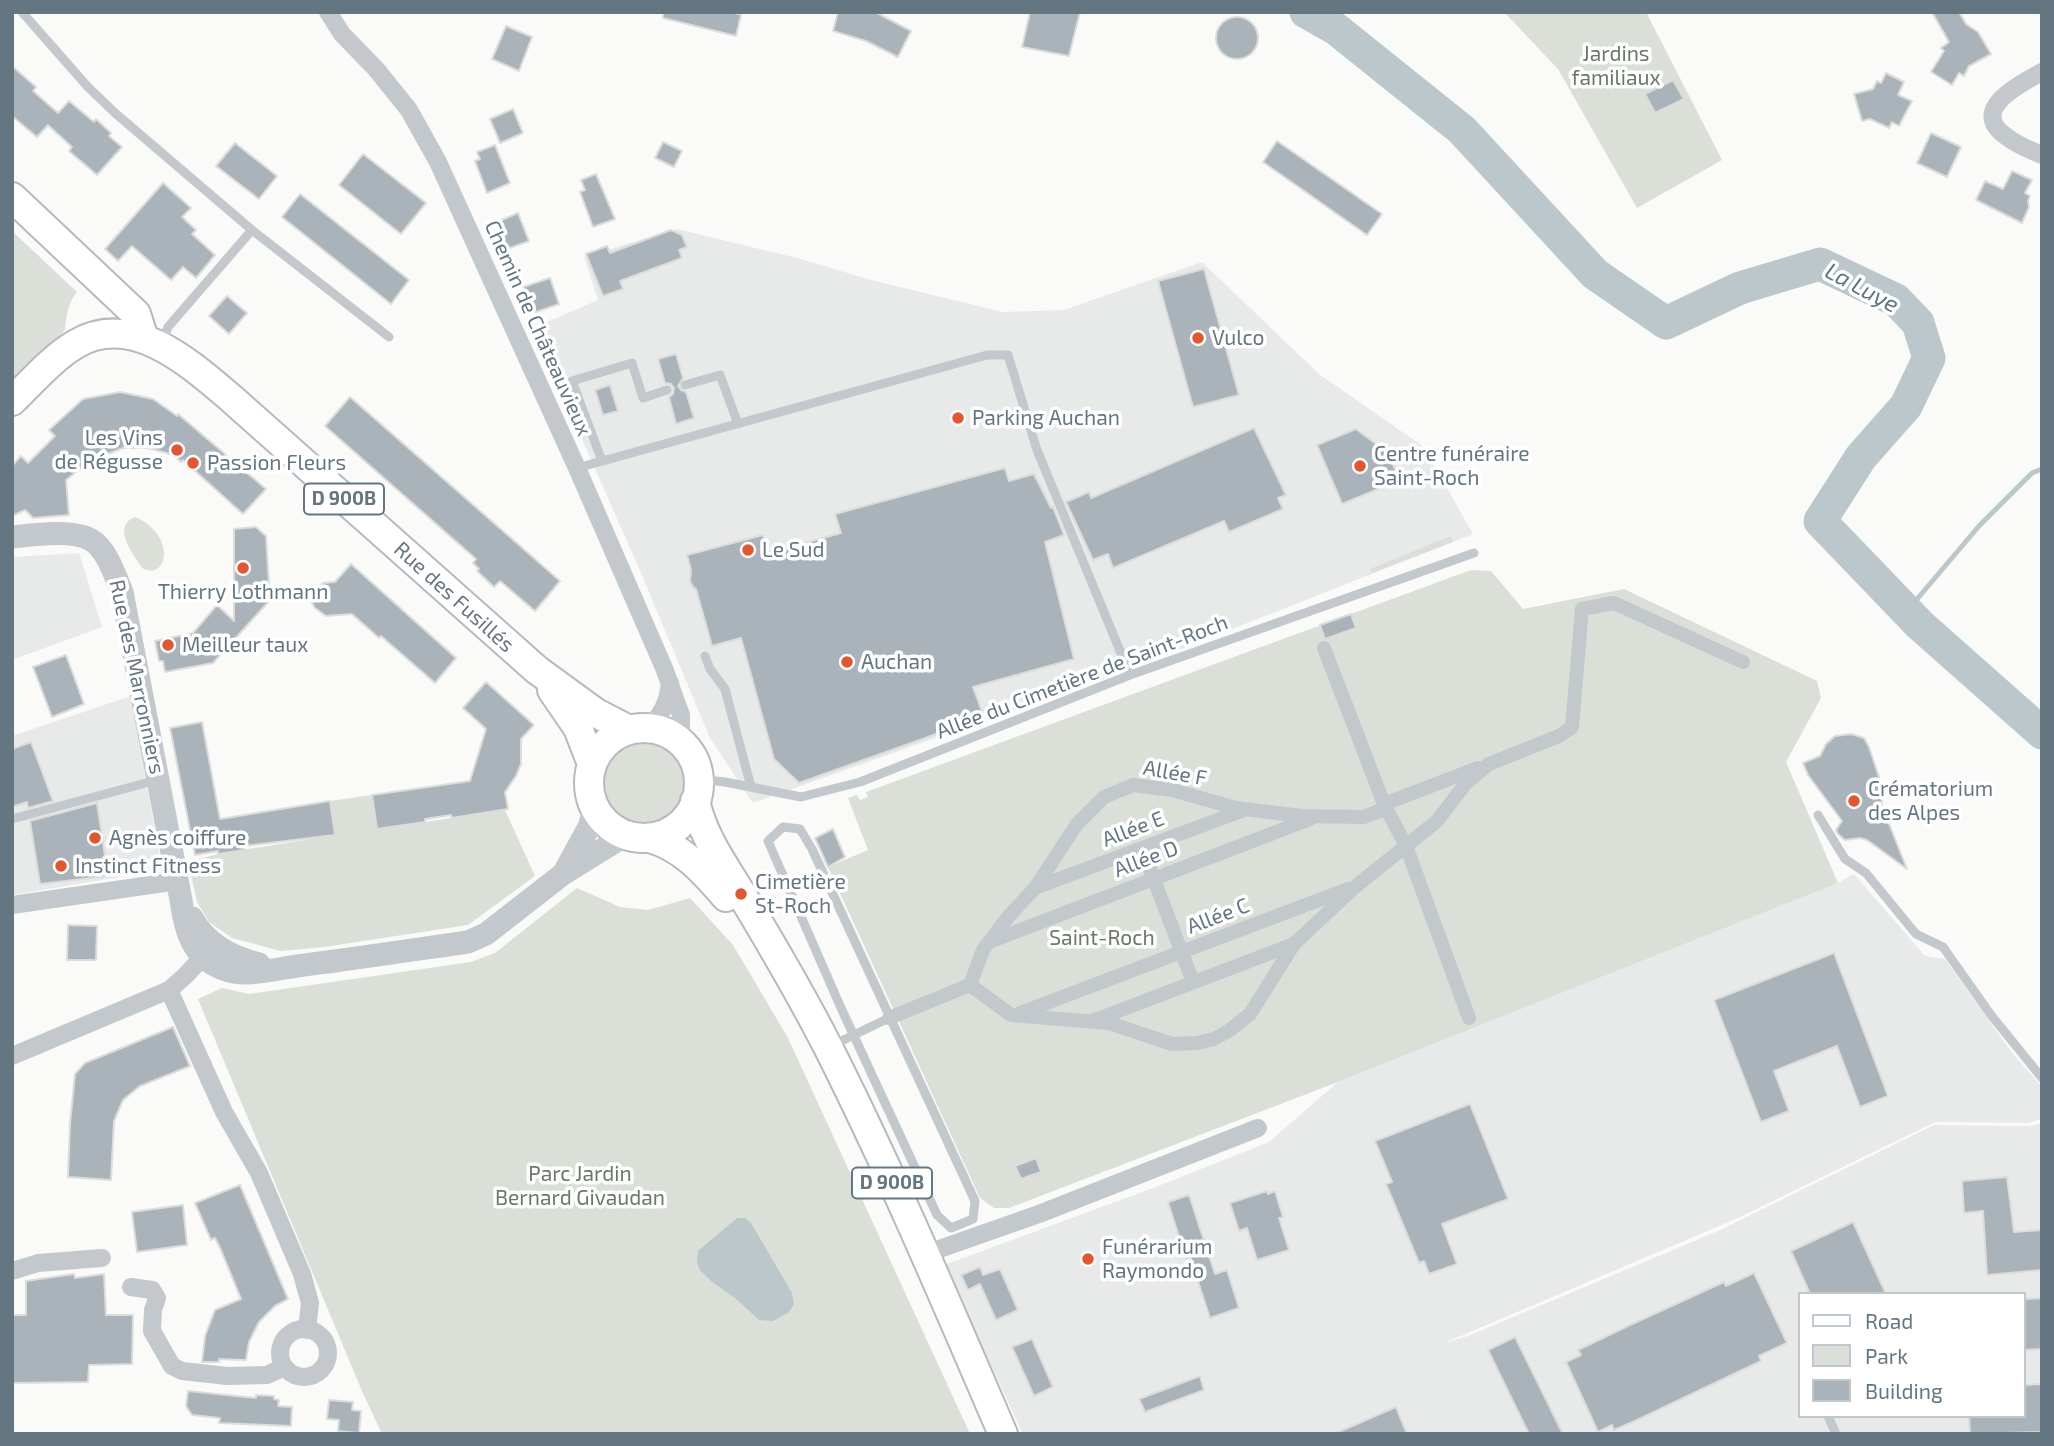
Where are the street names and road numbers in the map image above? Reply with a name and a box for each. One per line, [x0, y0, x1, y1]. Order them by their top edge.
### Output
street label: Chemin de Châteauvieux [479, 216, 597, 440]
road number: D 900B [304, 484, 384, 514]
street label: Rue des Fusillés [389, 537, 519, 657]
street label: Rue des Marronniers [104, 578, 170, 776]
street label: Allée du Cimetière de Saint-Roch [933, 610, 1231, 744]
street label: Allée F [1141, 755, 1209, 791]
street label: Allée E [1098, 806, 1168, 852]
street label: Allée D [1110, 835, 1182, 883]
street label: Allée C [1183, 893, 1253, 939]
road number: D 900B [852, 1168, 932, 1198]

